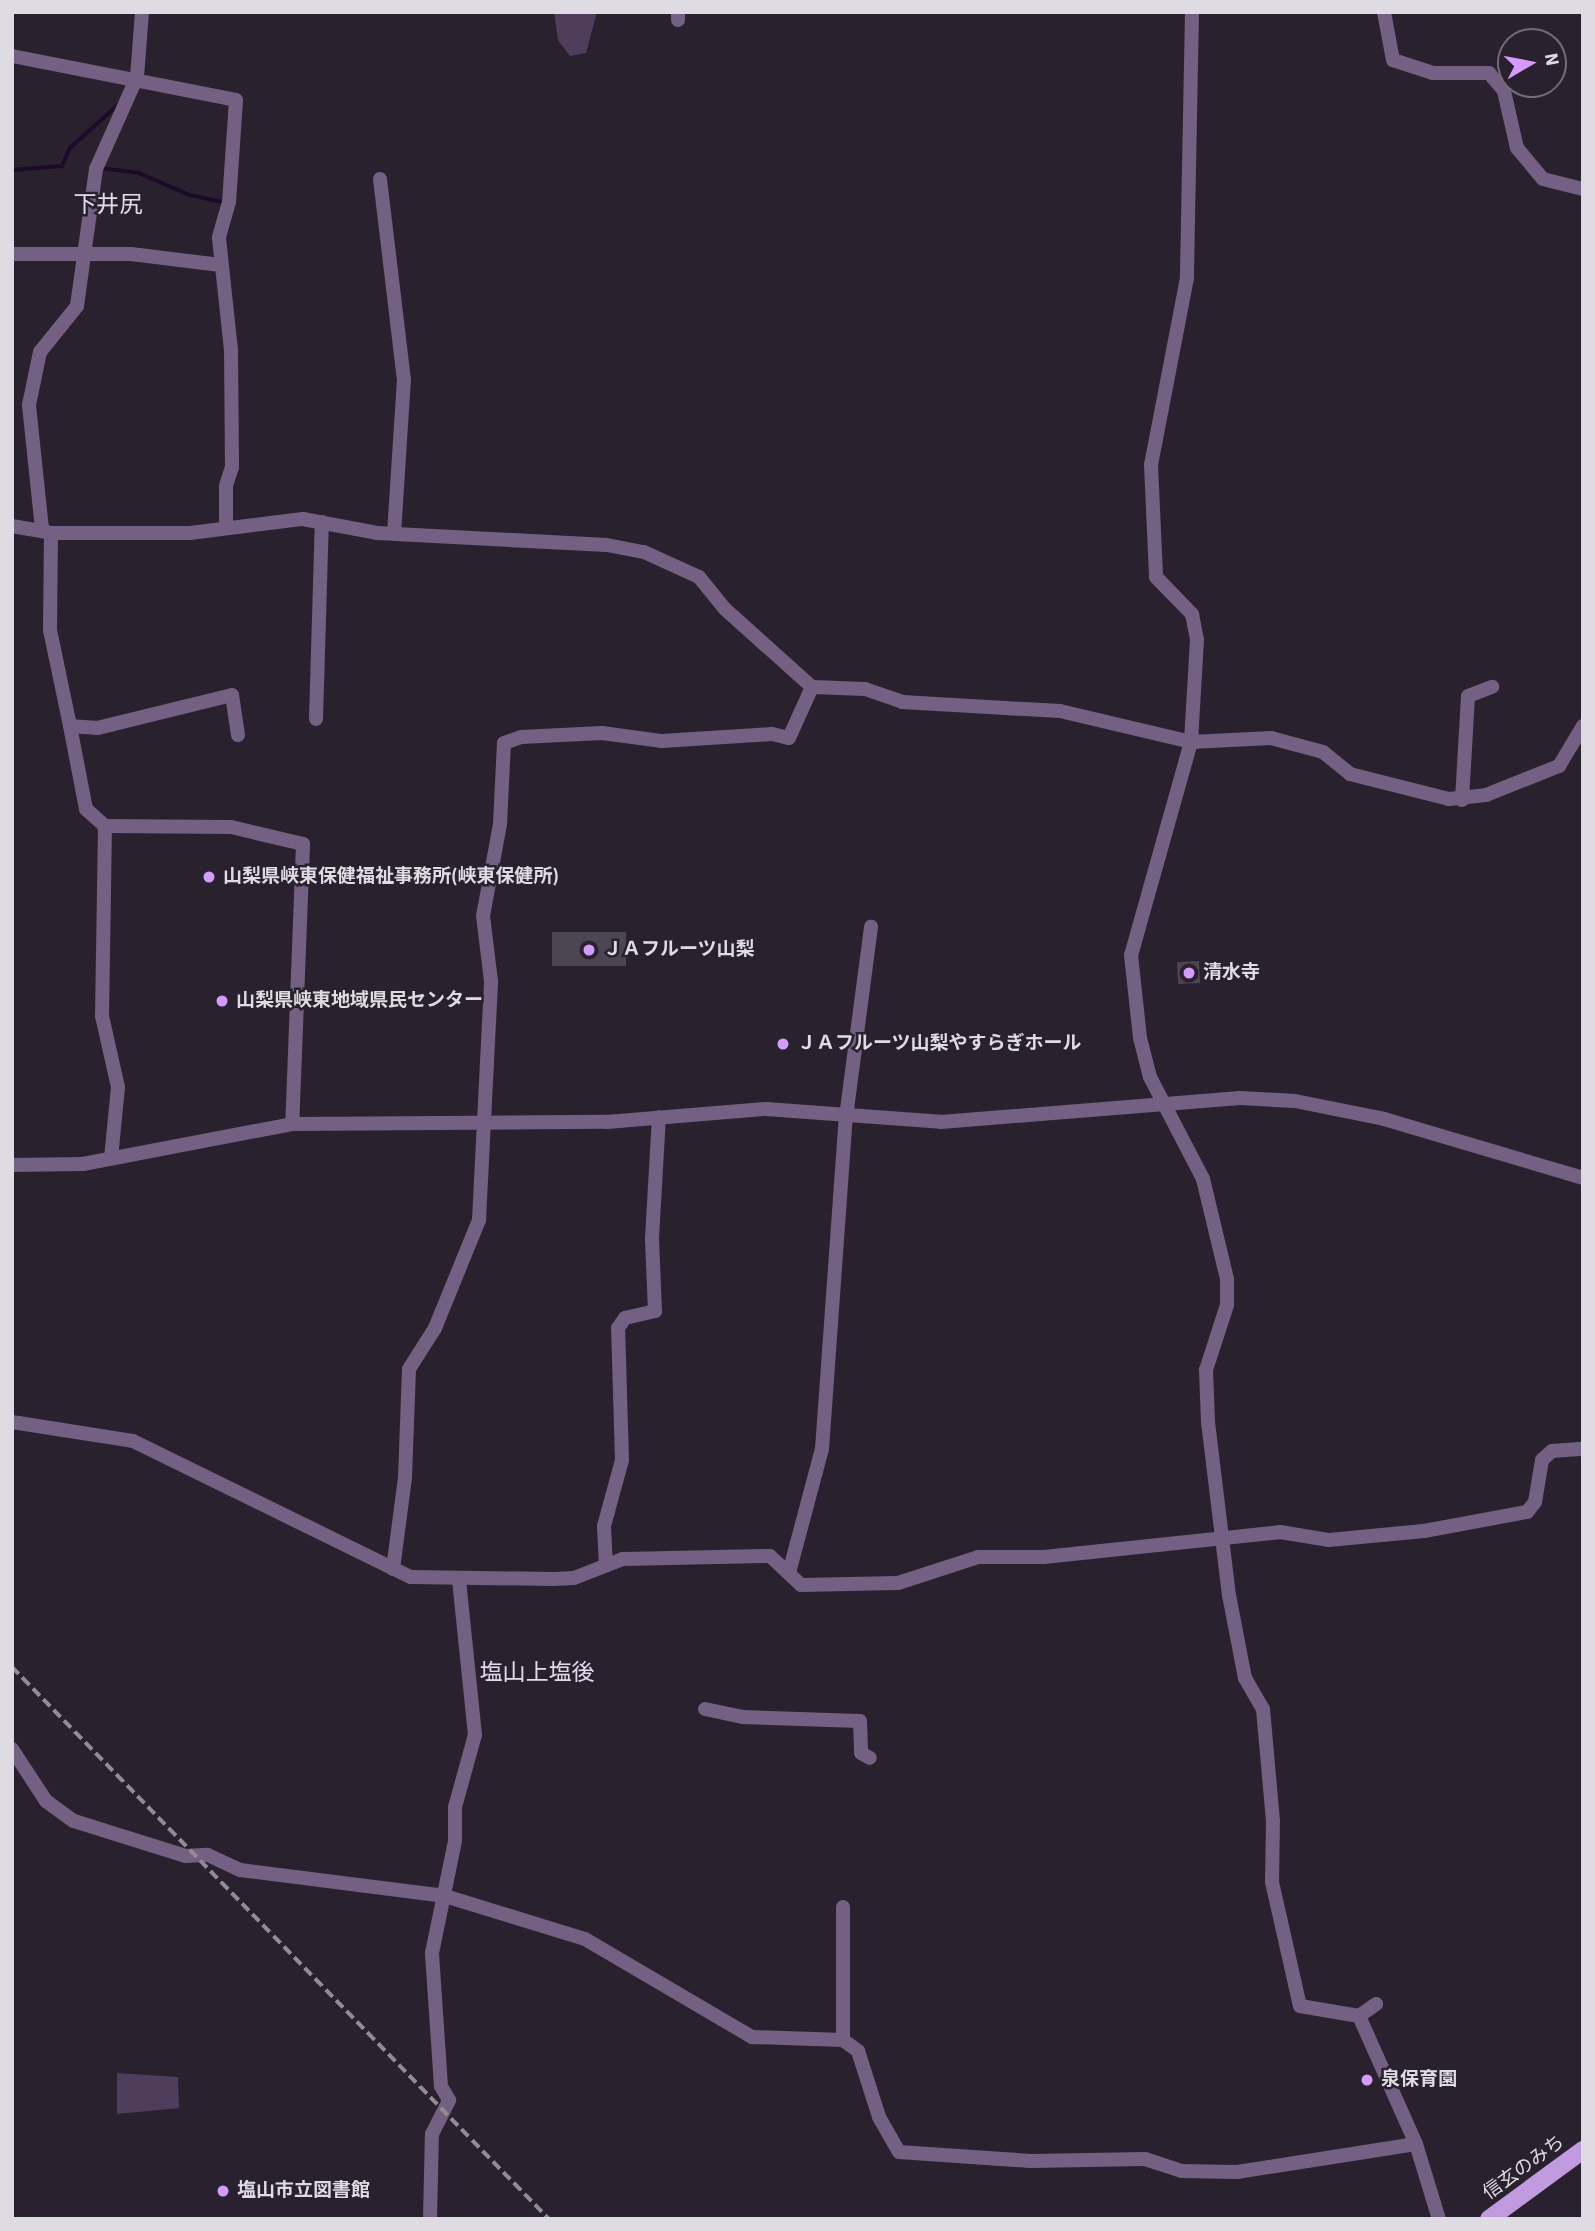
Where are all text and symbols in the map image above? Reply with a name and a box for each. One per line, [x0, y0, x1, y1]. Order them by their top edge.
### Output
north arrow [1497, 28, 1567, 98]
text: N [1537, 51, 1566, 68]
district label: 下井尻 [74, 191, 142, 219]
place label: 山梨県峡東保健福祉事務所(峡東保健所) [223, 866, 559, 888]
marker: 山梨県峡東保健福祉事務所(峡東保健所) [201, 869, 217, 885]
place label: ＪＡフルーツ山梨 [603, 939, 755, 961]
marker: ＪＡフルーツ山梨 [581, 942, 597, 958]
place label: 清水寺 [1203, 962, 1260, 984]
marker: 清水寺 [1181, 965, 1197, 981]
place label: 山梨県峡東地域県民センター [236, 990, 483, 1012]
marker: 山梨県峡東地域県民センター [214, 993, 230, 1009]
place label: ＪＡフルーツ山梨やすらぎホール [797, 1033, 1082, 1055]
marker: ＪＡフルーツ山梨やすらぎホール [775, 1036, 791, 1052]
district label: 塩山上塩後 [480, 1659, 594, 1687]
place label: 泉保育園 [1381, 2069, 1457, 2091]
marker: 泉保育園 [1359, 2072, 1375, 2088]
street label: 信玄のみち [1479, 2131, 1569, 2205]
place label: 塩山市立図書館 [237, 2180, 370, 2202]
marker: 塩山市立図書館 [215, 2183, 231, 2199]

